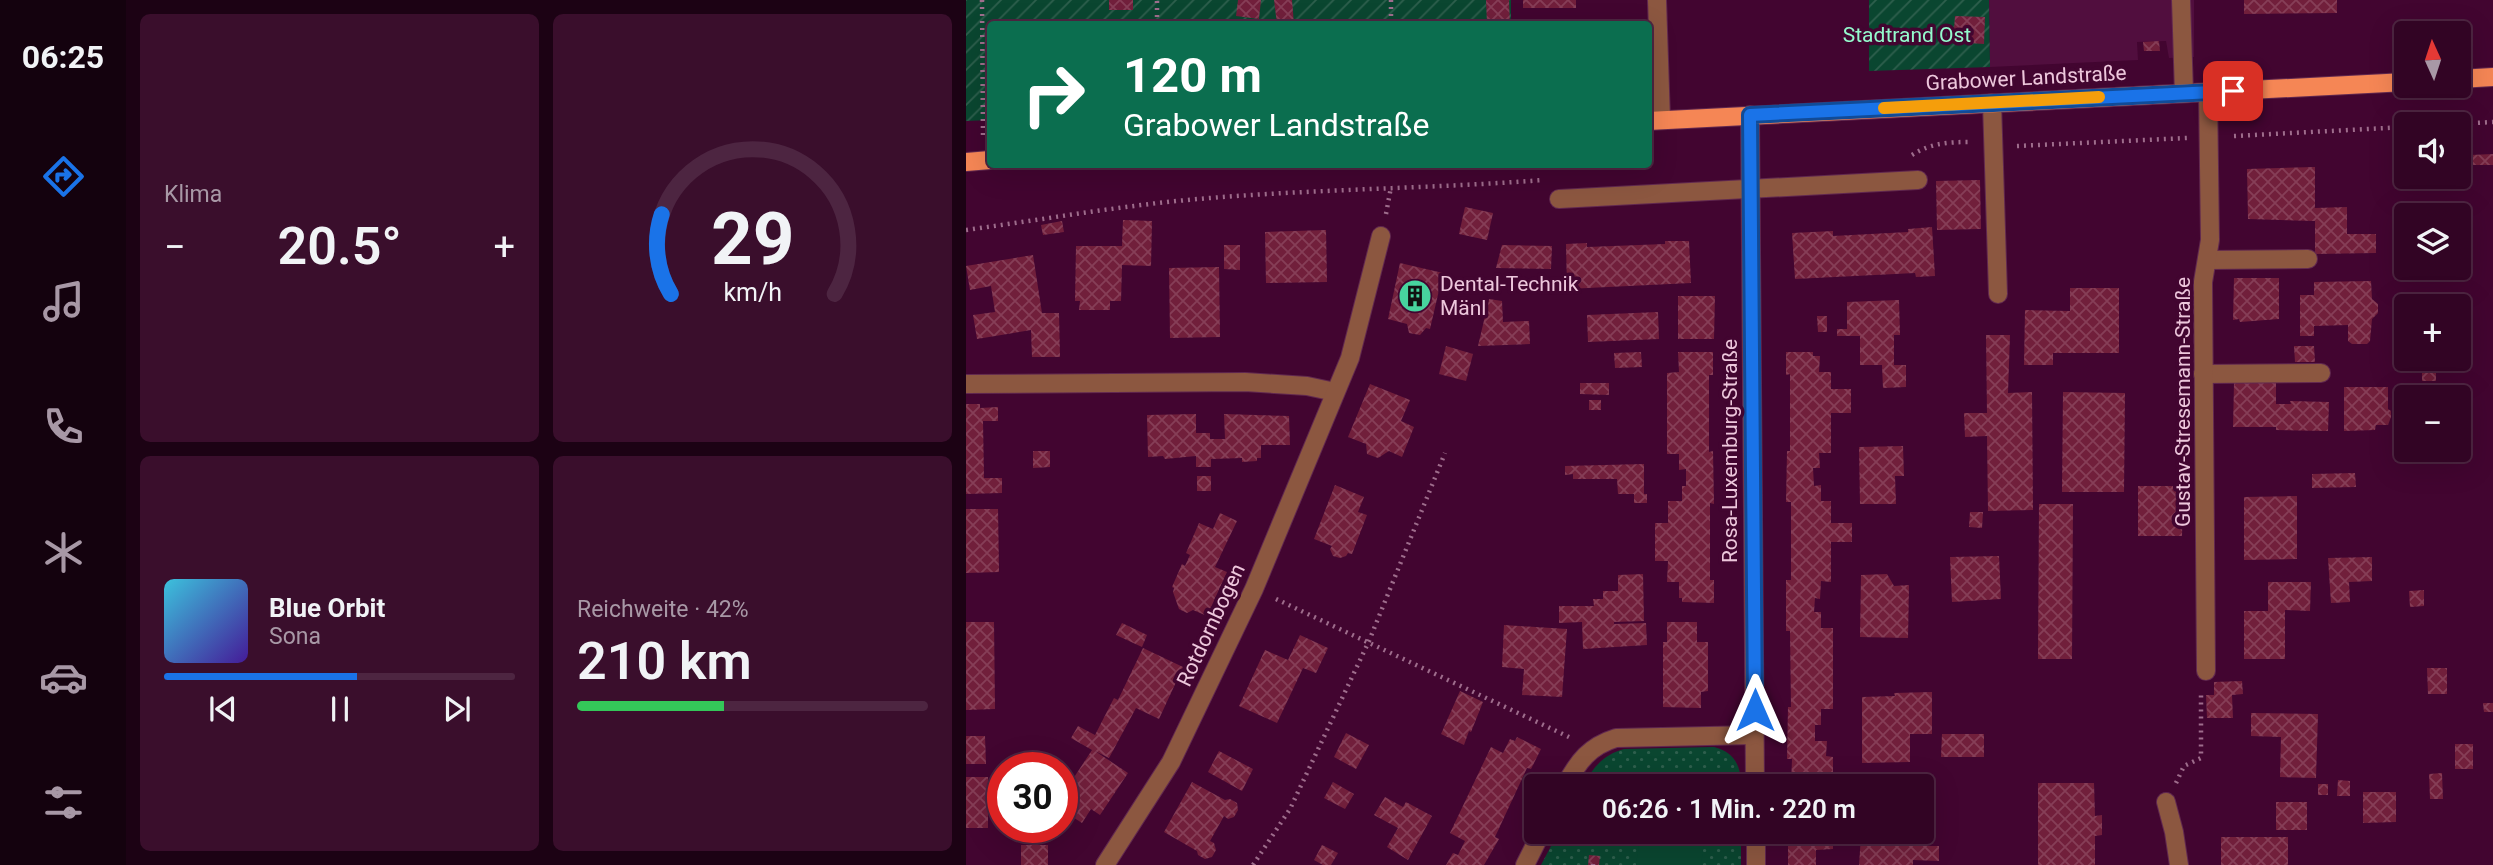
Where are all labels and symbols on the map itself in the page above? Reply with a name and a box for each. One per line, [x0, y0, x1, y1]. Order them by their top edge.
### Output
north arrow [2394, 21, 2471, 98]
park label: Stadtrand Ost [1843, 23, 1971, 47]
street label: Grabower Landstraße [1925, 61, 2127, 95]
pin [2203, 61, 2263, 121]
place label: Dental-Technik Mänl [1440, 272, 1579, 320]
building icon: Dental-Technik Mänl [1396, 277, 1434, 315]
street label: Gustav-Stresemann-Straße [2171, 277, 2195, 527]
street label: Rosa-Luxemburg-Straße [1718, 339, 1742, 563]
street label: Rotdornbogen [1172, 560, 1250, 690]
position arrow [1718, 673, 1792, 747]
speed limit sign: 30 [987, 752, 1078, 843]

